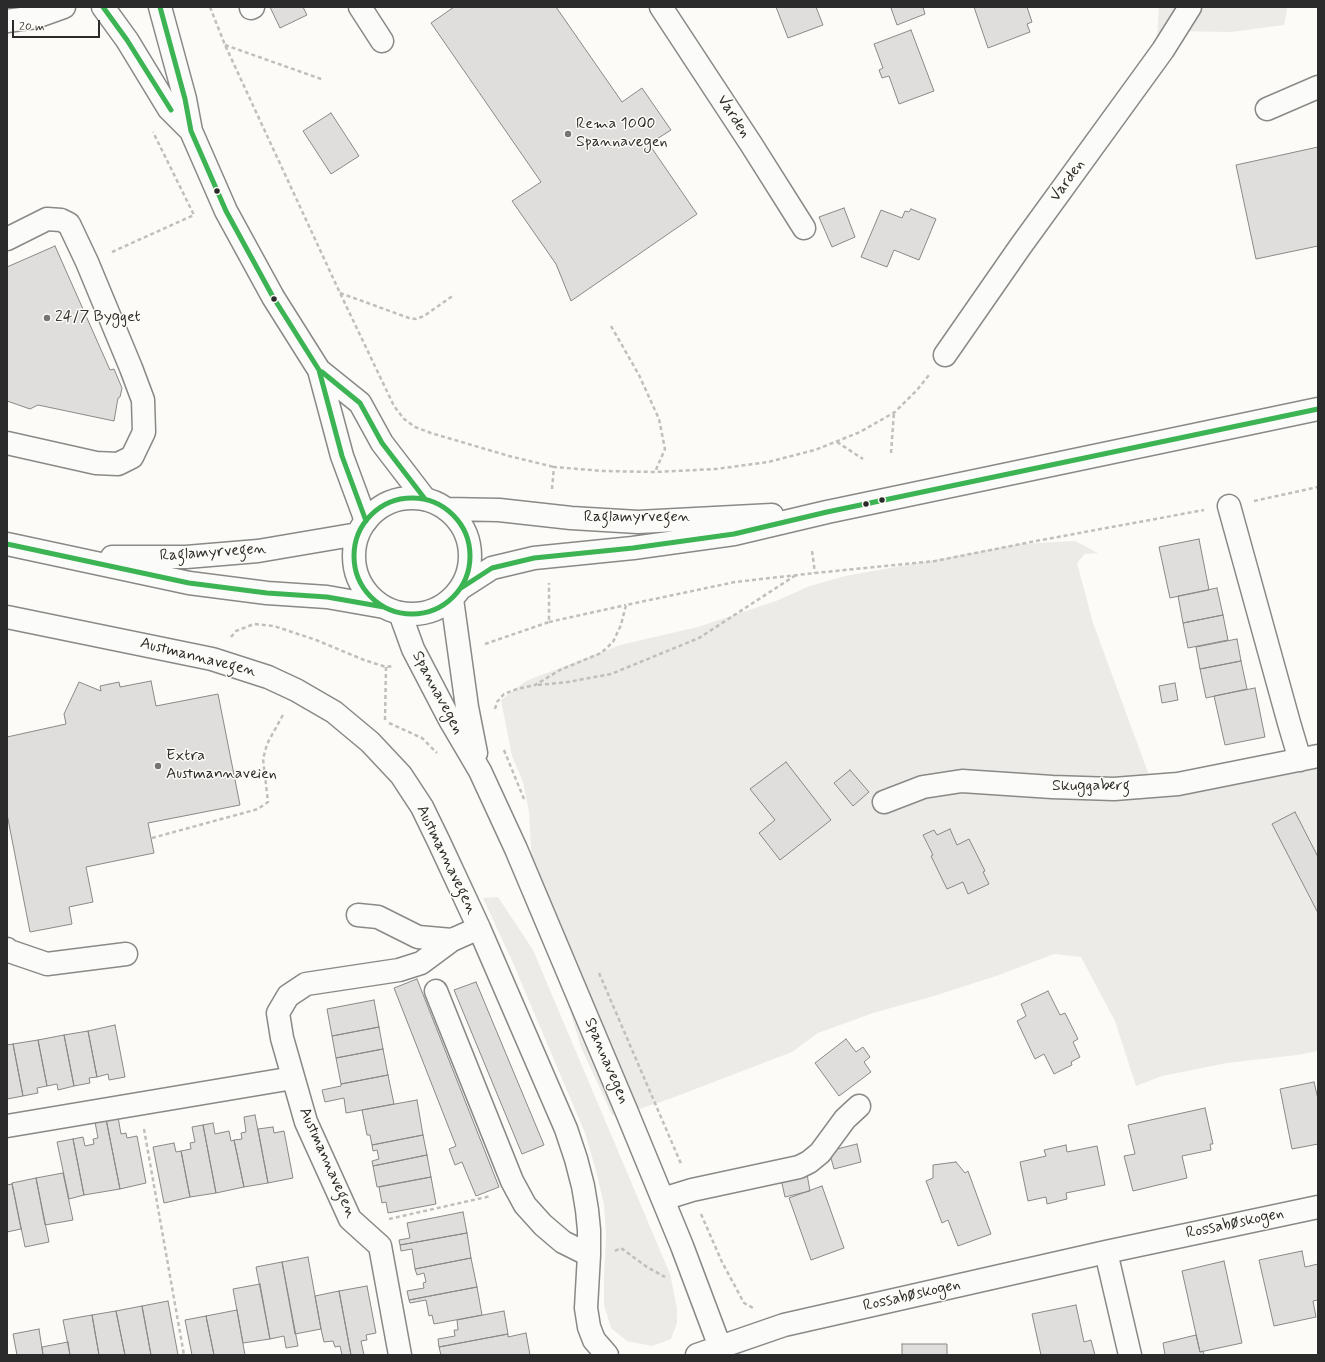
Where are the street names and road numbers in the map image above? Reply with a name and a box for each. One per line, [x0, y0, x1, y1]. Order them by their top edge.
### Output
street label: Varden [712, 92, 754, 142]
street label: Varden [1046, 156, 1090, 206]
street label: Raglamyrvegen [584, 508, 690, 528]
street label: Raglamyrvegen [159, 540, 267, 566]
street label: Austmannavegen [138, 634, 258, 682]
street label: Spannavegen [407, 648, 467, 738]
street label: Skuggaberg [1052, 777, 1130, 797]
street label: Austmannavegen [411, 802, 481, 918]
street label: Spannavegen [579, 1015, 633, 1107]
street label: Austmannavegen [294, 1105, 360, 1221]
street label: Rossabøskogen [1184, 1204, 1286, 1244]
street label: Rossabøskogen [861, 1275, 963, 1317]

